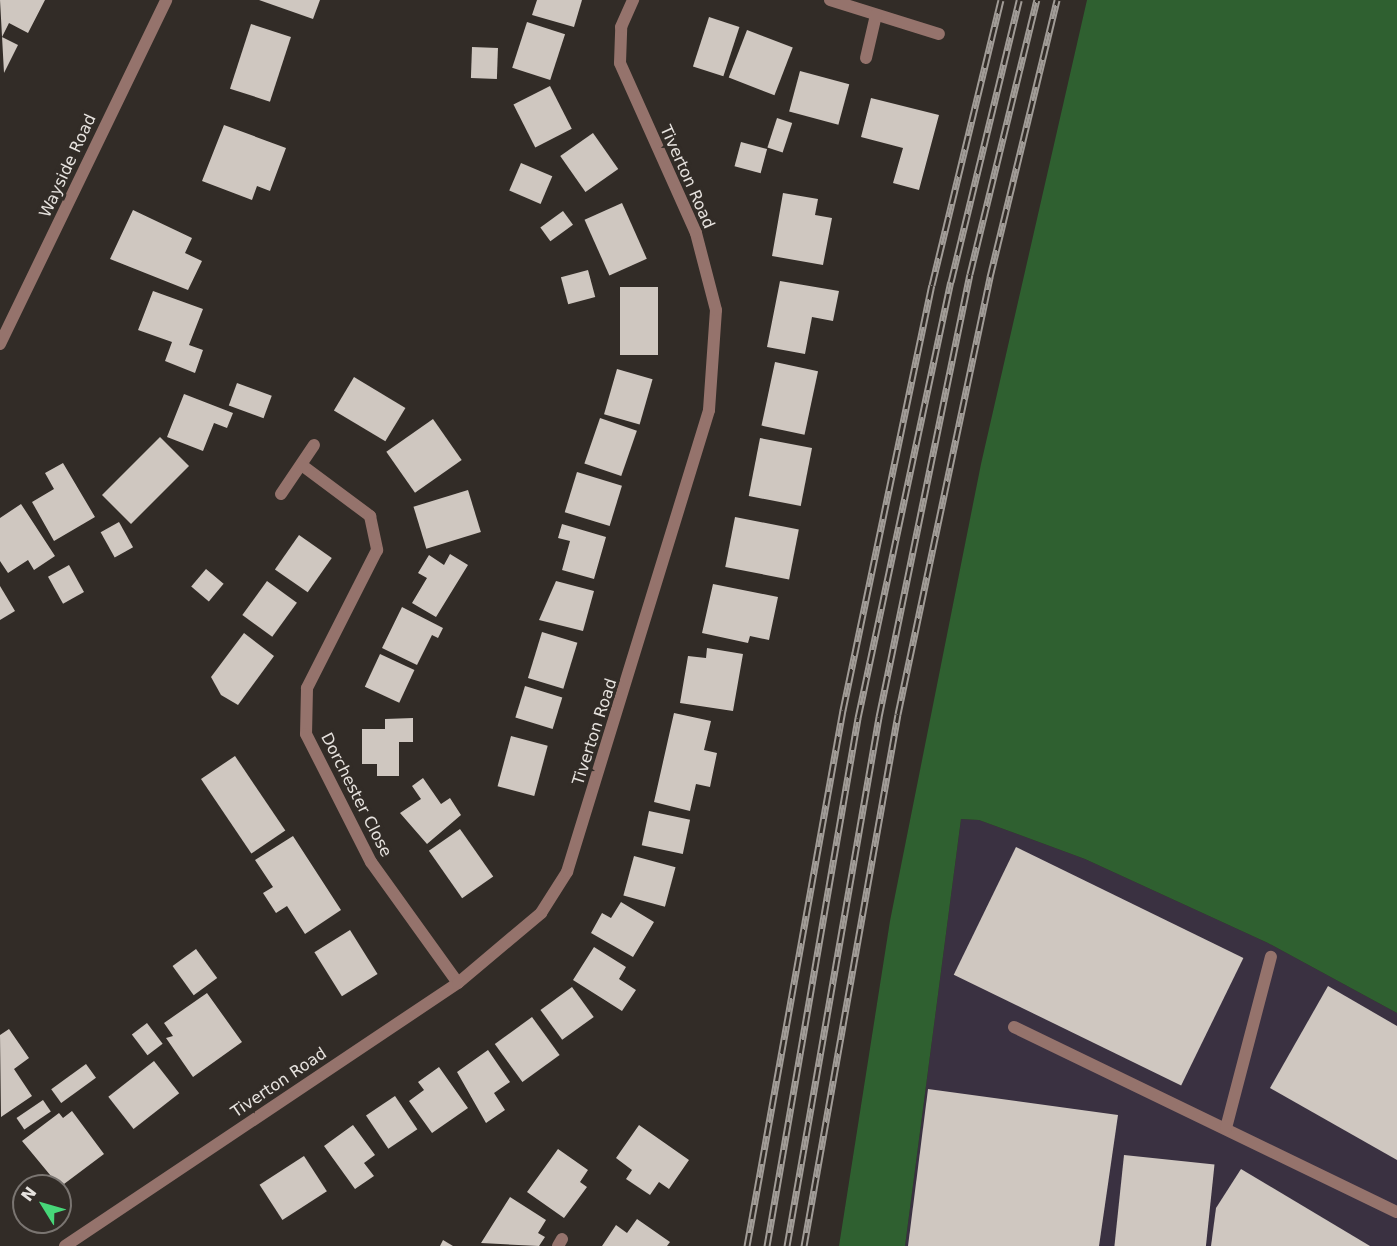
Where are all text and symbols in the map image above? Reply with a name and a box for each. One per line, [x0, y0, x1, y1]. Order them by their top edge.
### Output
street label: Wayside Road [36, 111, 100, 221]
street label: Tiverton Road [656, 122, 718, 232]
street label: Tiverton Road [569, 676, 621, 788]
street label: Dorchester Close [316, 730, 396, 860]
street label: Tiverton Road [228, 1044, 330, 1122]
north arrow [12, 1174, 72, 1234]
text: N [17, 1183, 40, 1205]

